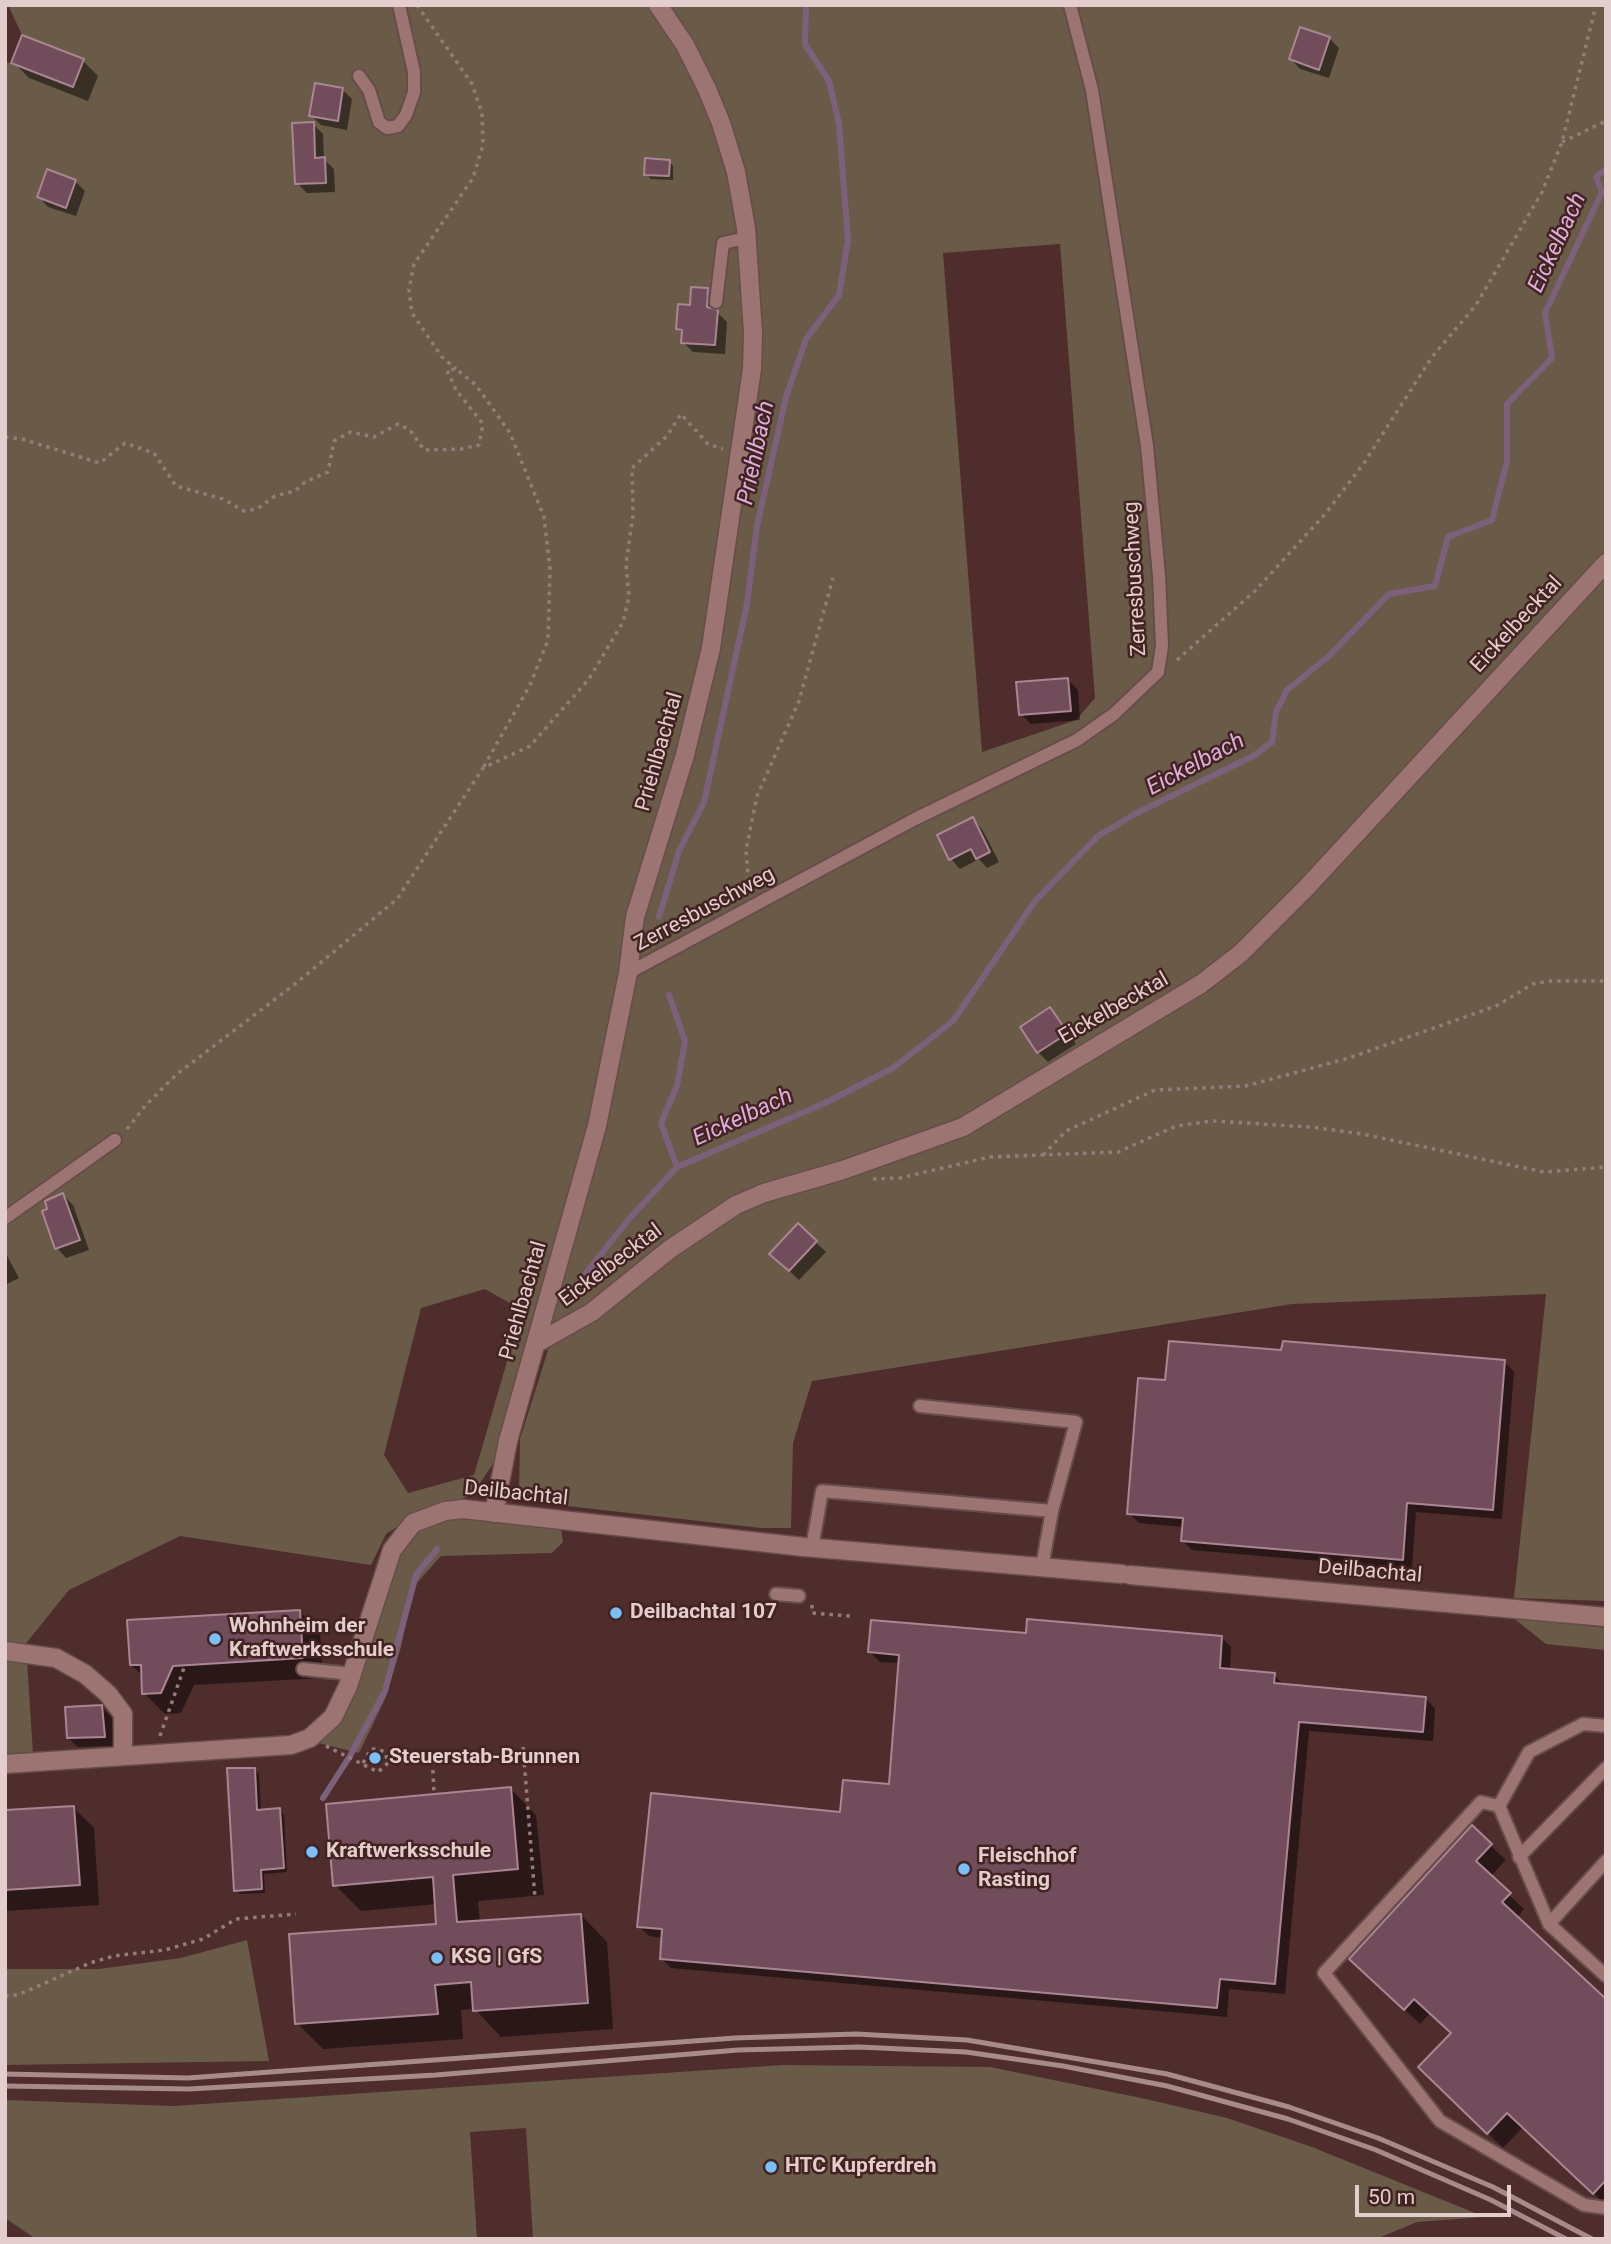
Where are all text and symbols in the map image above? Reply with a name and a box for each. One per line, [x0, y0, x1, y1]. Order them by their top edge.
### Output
water label: Eickelbach [1523, 189, 1593, 297]
water label: Priehlbach [733, 399, 781, 507]
street label: Zerresbuschweg [1119, 501, 1153, 657]
street label: Eickelbecktal [1466, 572, 1568, 678]
street label: Priehlbachtal [631, 690, 689, 814]
water label: Eickelbach [1142, 728, 1250, 802]
street label: Zerresbuschweg [631, 862, 779, 958]
street label: Eickelbecktal [1055, 967, 1173, 1051]
water label: Eickelbach [689, 1083, 797, 1153]
street label: Eickelbecktal [554, 1219, 668, 1313]
street label: Priehlbachtal [495, 1239, 553, 1363]
street label: Deilbachtal [463, 1476, 569, 1512]
street label: Deilbachtal [1317, 1555, 1423, 1589]
place label: Deilbachtal 107 [630, 1600, 777, 1626]
marker: Deilbachtal 107 [608, 1605, 624, 1621]
place label: Wohnheim der Kraftwerksschule [229, 1614, 394, 1664]
marker: Wohnheim der Kraftwerksschule [207, 1631, 223, 1647]
place label: Steuerstab-Brunnen [389, 1745, 580, 1771]
marker: Steuerstab-Brunnen [367, 1750, 383, 1766]
place label: Kraftwerksschule [326, 1839, 491, 1865]
marker: Kraftwerksschule [304, 1844, 320, 1860]
place label: Fleischhof Rasting [978, 1844, 1077, 1894]
marker: Fleischhof Rasting [956, 1861, 972, 1877]
place label: KSG | GfS [451, 1945, 542, 1971]
marker: KSG | GfS [429, 1950, 445, 1966]
place label: HTC Kupferdreh [785, 2154, 936, 2180]
marker: HTC Kupferdreh [763, 2159, 779, 2175]
scale bar [1359, 2170, 1515, 2214]
text: 50 m [1368, 2185, 1415, 2209]

